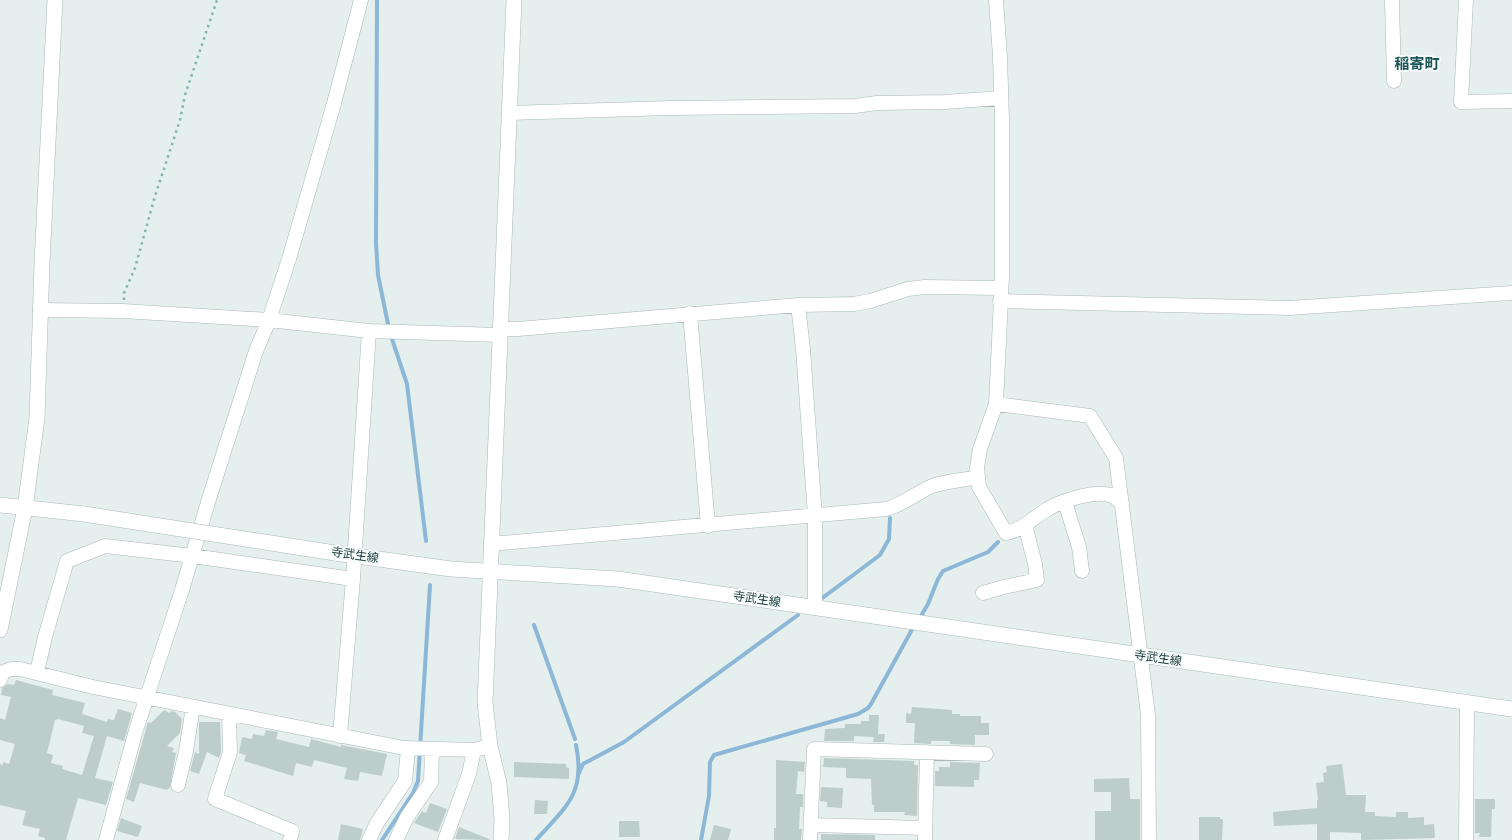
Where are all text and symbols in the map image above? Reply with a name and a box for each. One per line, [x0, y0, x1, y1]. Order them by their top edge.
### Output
district label: 稲寄町 [1394, 55, 1440, 72]
street label: 寺武生線 [330, 545, 380, 564]
street label: 寺武生線 [732, 589, 782, 608]
street label: 寺武生線 [1133, 648, 1183, 667]

